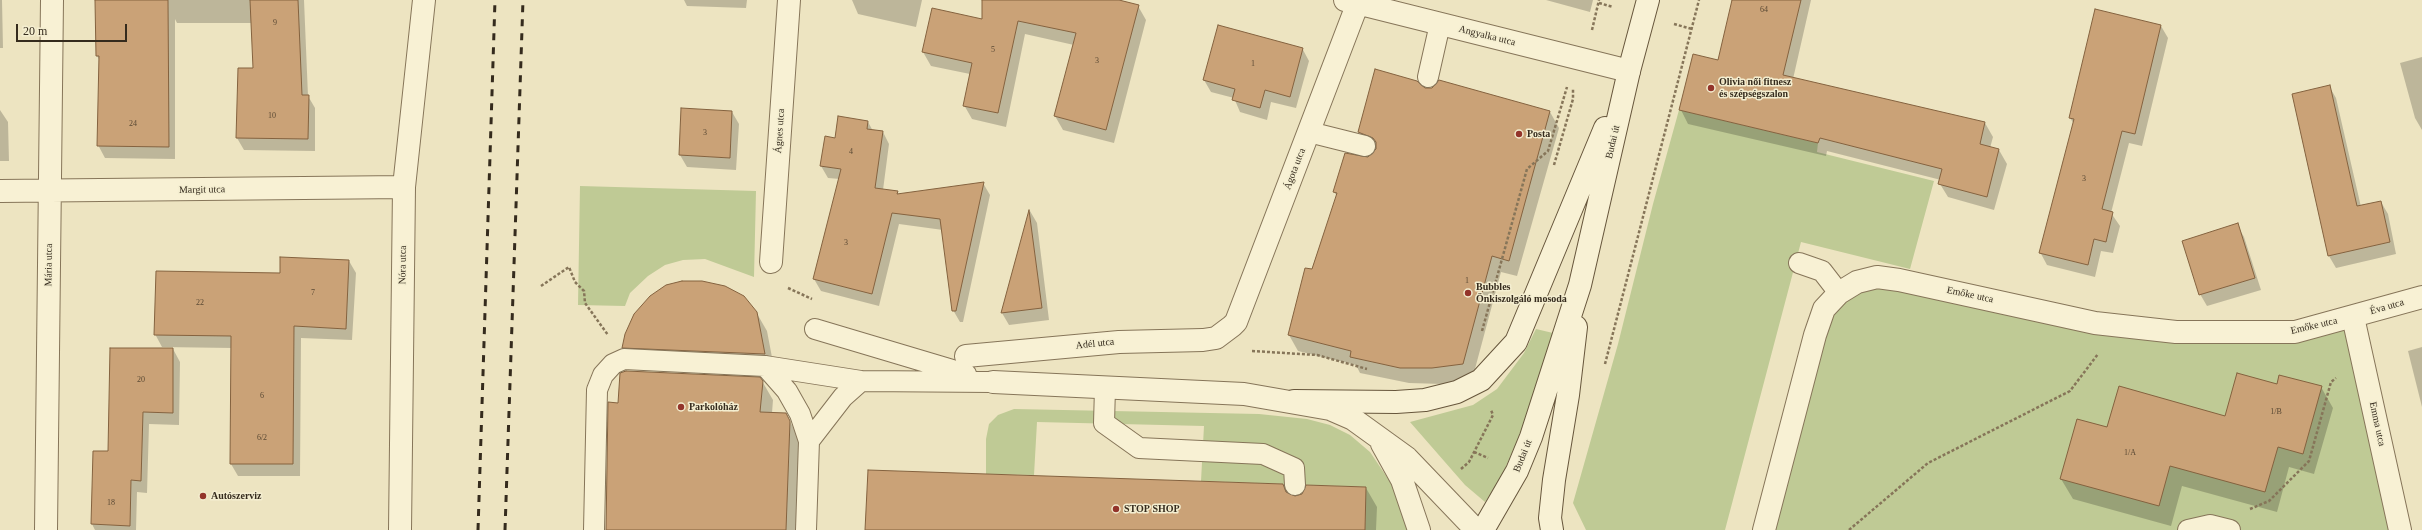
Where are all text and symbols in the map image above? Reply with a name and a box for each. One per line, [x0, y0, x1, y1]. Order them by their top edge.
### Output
house number: 64 [1760, 5, 1768, 15]
scale bar [18, 16, 129, 42]
house number: 9 [273, 18, 277, 28]
street label: Angyalka utca [1457, 23, 1517, 49]
text: 20 m [23, 24, 47, 38]
house number: 5 [991, 45, 995, 55]
house number: 3 [1095, 56, 1099, 66]
house number: 1 [1251, 59, 1255, 69]
place label: Olivia női fitnesz és szépségszalon [1719, 76, 1791, 100]
marker: Olivia női fitnesz és szépségszalon [1706, 83, 1716, 93]
street label: Ágnes utca [772, 108, 788, 154]
house number: 10 [268, 111, 276, 121]
house number: 24 [129, 119, 137, 129]
street label: Budai út [1603, 124, 1623, 160]
house number: 3 [703, 128, 707, 138]
place label: Posta [1527, 128, 1550, 140]
marker: Posta [1514, 129, 1524, 139]
house number: 4 [849, 147, 853, 157]
street label: Ágota utca [1282, 147, 1308, 191]
house number: 3 [2082, 174, 2086, 184]
street label: Margit utca [179, 184, 225, 196]
house number: 3 [844, 238, 848, 248]
street label: Mária utca [43, 243, 55, 287]
street label: Nóra utca [397, 245, 409, 285]
house number: 1 [1465, 276, 1469, 286]
place label: Bubbles Önkiszolgáló mosoda [1476, 281, 1567, 304]
street label: Emőke utca [1946, 284, 1994, 306]
house number: 7 [311, 288, 315, 298]
marker: Bubbles Önkiszolgáló mosoda [1463, 288, 1473, 298]
street label: Éva utca [2369, 296, 2405, 318]
house number: 22 [196, 298, 204, 308]
street label: Emőke utca [2290, 315, 2338, 337]
street label: Adél utca [1075, 336, 1115, 352]
house number: 20 [137, 375, 145, 385]
house number: 6 [260, 391, 264, 401]
place label: Parkolóház [689, 401, 738, 413]
street label: Emma utca [2366, 401, 2388, 447]
marker: Parkolóház [676, 402, 686, 412]
house number: 1/B [2270, 407, 2282, 417]
house number: 6/2 [257, 433, 267, 443]
street label: Budai út [1511, 438, 1535, 474]
house number: 1/A [2124, 448, 2136, 458]
place label: Autószerviz [211, 490, 262, 502]
marker: Autószerviz [198, 491, 208, 501]
house number: 18 [107, 498, 115, 508]
place label: STOP SHOP [1124, 503, 1180, 515]
marker: STOP SHOP [1111, 504, 1121, 514]

